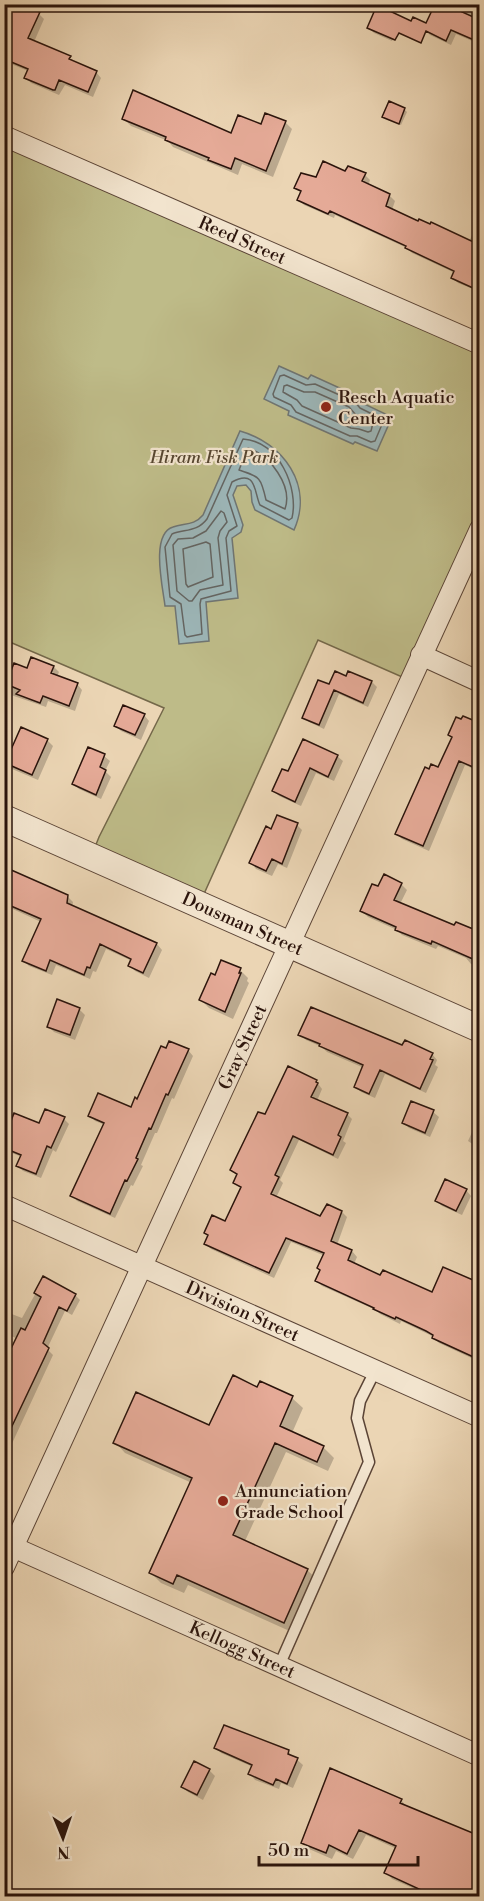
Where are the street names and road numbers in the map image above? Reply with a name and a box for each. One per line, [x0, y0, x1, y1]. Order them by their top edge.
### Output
street label: Reed Street [195, 211, 290, 270]
street label: Dousman Street [178, 887, 307, 961]
street label: Gray Street [213, 1000, 273, 1094]
street label: Division Street [182, 1276, 303, 1347]
street label: Kellogg Street [185, 1616, 299, 1684]

